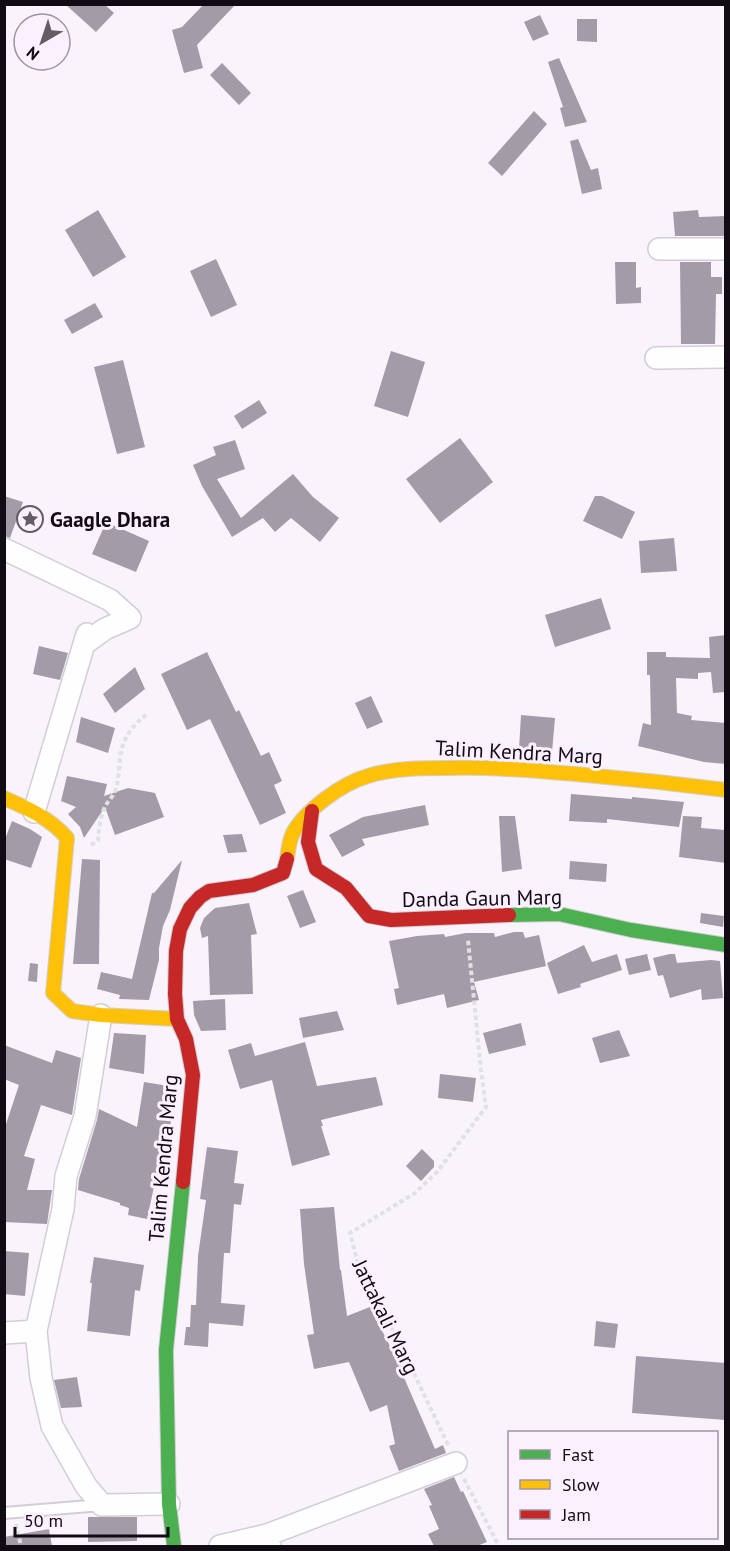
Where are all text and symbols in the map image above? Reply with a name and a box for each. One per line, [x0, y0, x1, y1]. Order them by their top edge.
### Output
north arrow [12, 12, 72, 72]
text: N [22, 43, 43, 65]
place icon: Gaagle Dhara [15, 504, 45, 534]
place label: Gaagle Dhara [50, 506, 170, 533]
street label: Talim Kendra Marg [434, 734, 604, 770]
street label: Danda Gaun Marg [402, 883, 562, 913]
street label: Talim Kendra Marg [142, 1073, 184, 1243]
street label: Jattakali Marg [346, 1254, 425, 1379]
legend [508, 1431, 718, 1539]
text: Fast [562, 1443, 594, 1466]
text: Slow [562, 1473, 600, 1496]
scale bar [15, 1500, 168, 1538]
text: Jam [561, 1503, 591, 1526]
text: 50 m [24, 1509, 63, 1532]

